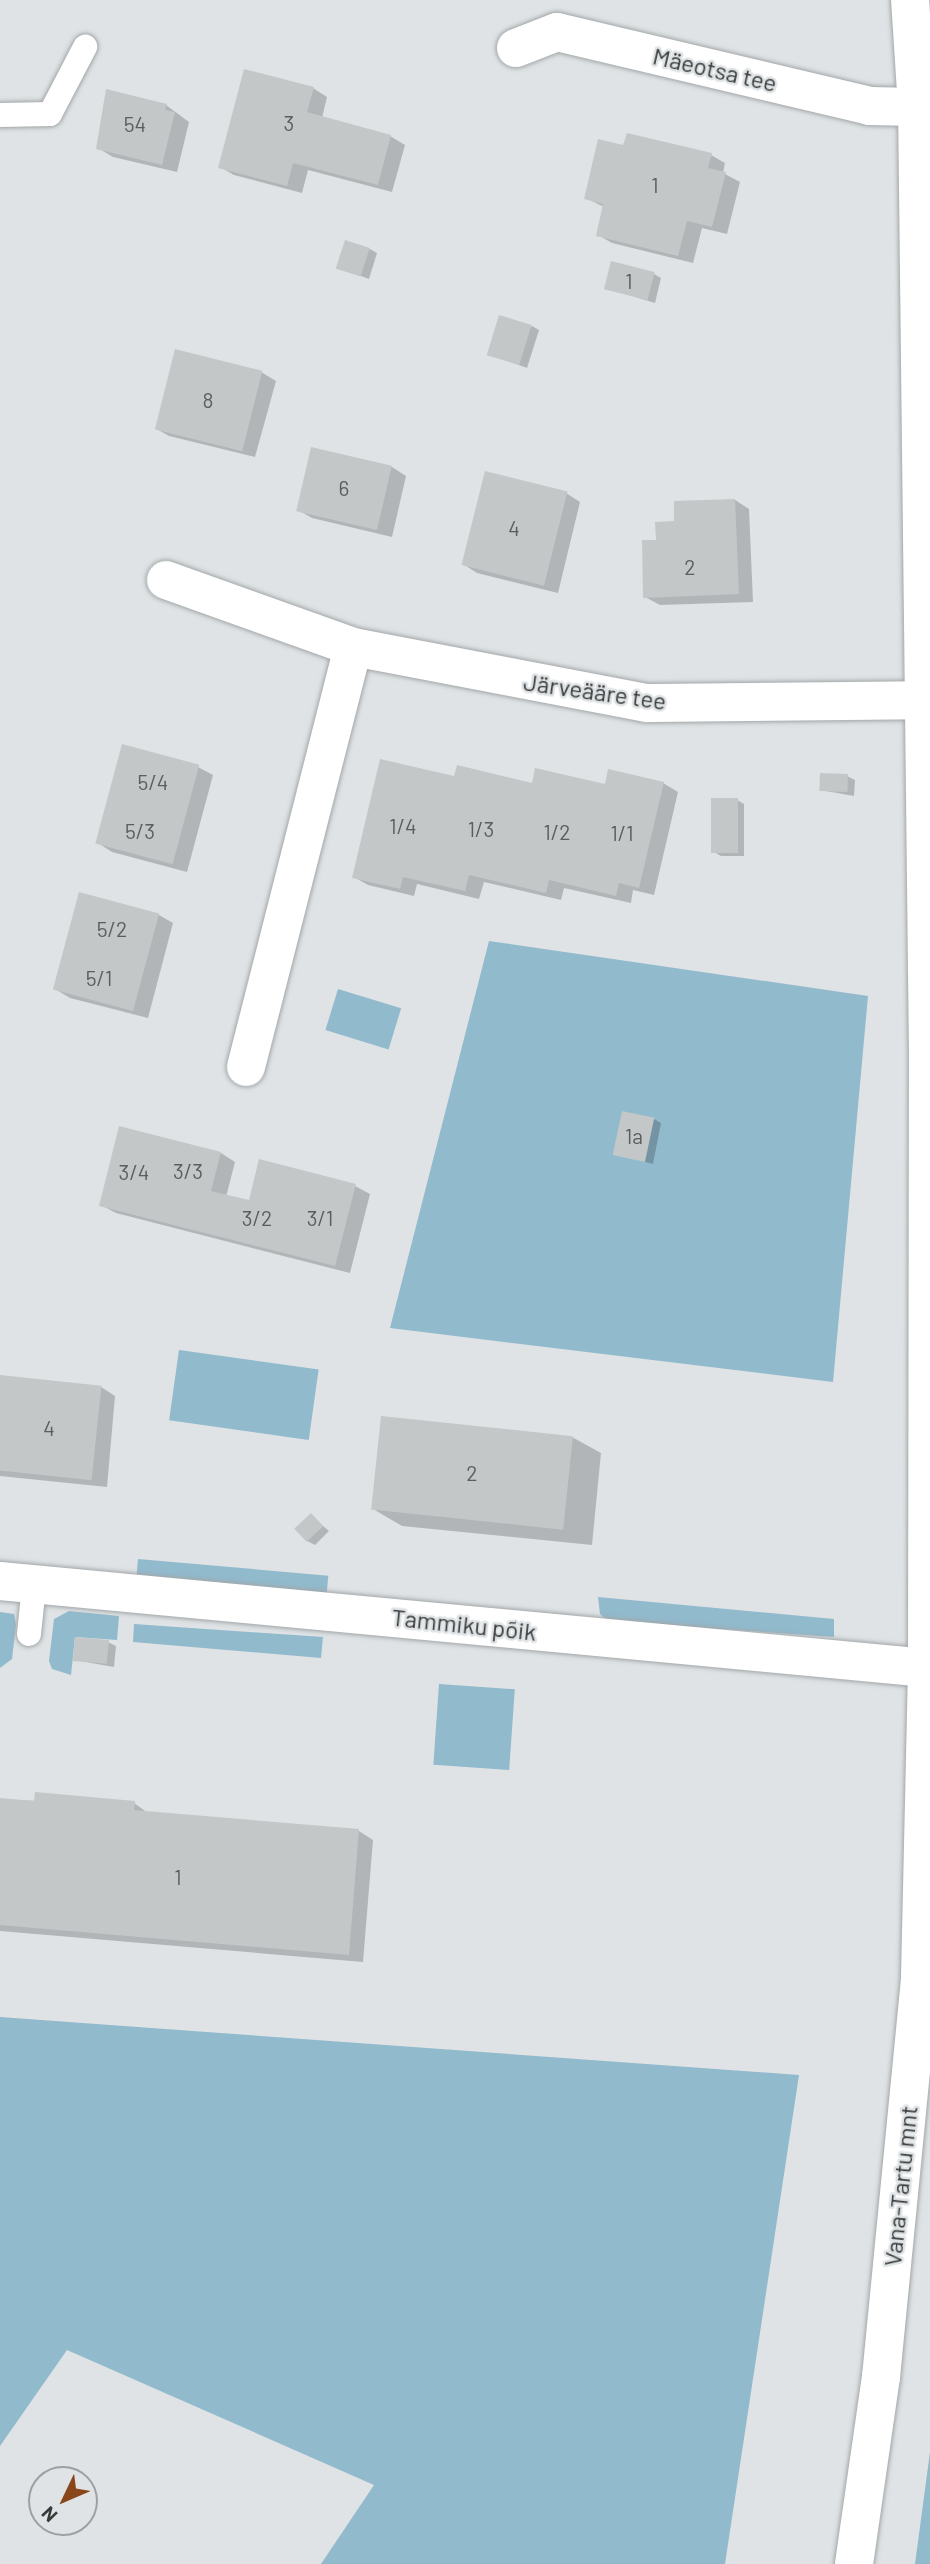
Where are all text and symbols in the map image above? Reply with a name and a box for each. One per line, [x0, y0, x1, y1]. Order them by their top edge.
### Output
street label: Mäeotsa tee [650, 41, 780, 97]
house number: 3 [284, 110, 294, 136]
house number: 54 [124, 111, 146, 137]
house number: 1 [651, 172, 659, 198]
house number: 1 [625, 268, 633, 294]
house number: 8 [203, 387, 213, 413]
house number: 6 [339, 475, 349, 501]
house number: 4 [508, 515, 520, 541]
house number: 2 [684, 554, 696, 580]
street label: Järveääre tee [522, 667, 668, 715]
house number: 5/4 [138, 769, 168, 795]
house number: 1/4 [389, 813, 417, 839]
house number: 1/3 [468, 816, 494, 842]
house number: 5/3 [125, 818, 155, 844]
house number: 1/2 [543, 819, 571, 845]
house number: 1/1 [610, 820, 634, 846]
house number: 5/2 [97, 916, 127, 942]
house number: 5/1 [86, 965, 112, 991]
house number: 1a [625, 1123, 643, 1149]
house number: 3/3 [173, 1158, 203, 1184]
house number: 3/4 [119, 1159, 149, 1185]
house number: 3/2 [242, 1205, 272, 1231]
house number: 3/1 [307, 1205, 333, 1231]
house number: 4 [43, 1415, 55, 1441]
house number: 2 [466, 1460, 478, 1486]
street label: Tammiku põik [390, 1602, 538, 1646]
house number: 1 [174, 1864, 182, 1890]
street label: Vana-Tartu mnt [877, 2104, 923, 2268]
north arrow [28, 2466, 98, 2536]
text: N [36, 2502, 62, 2527]

